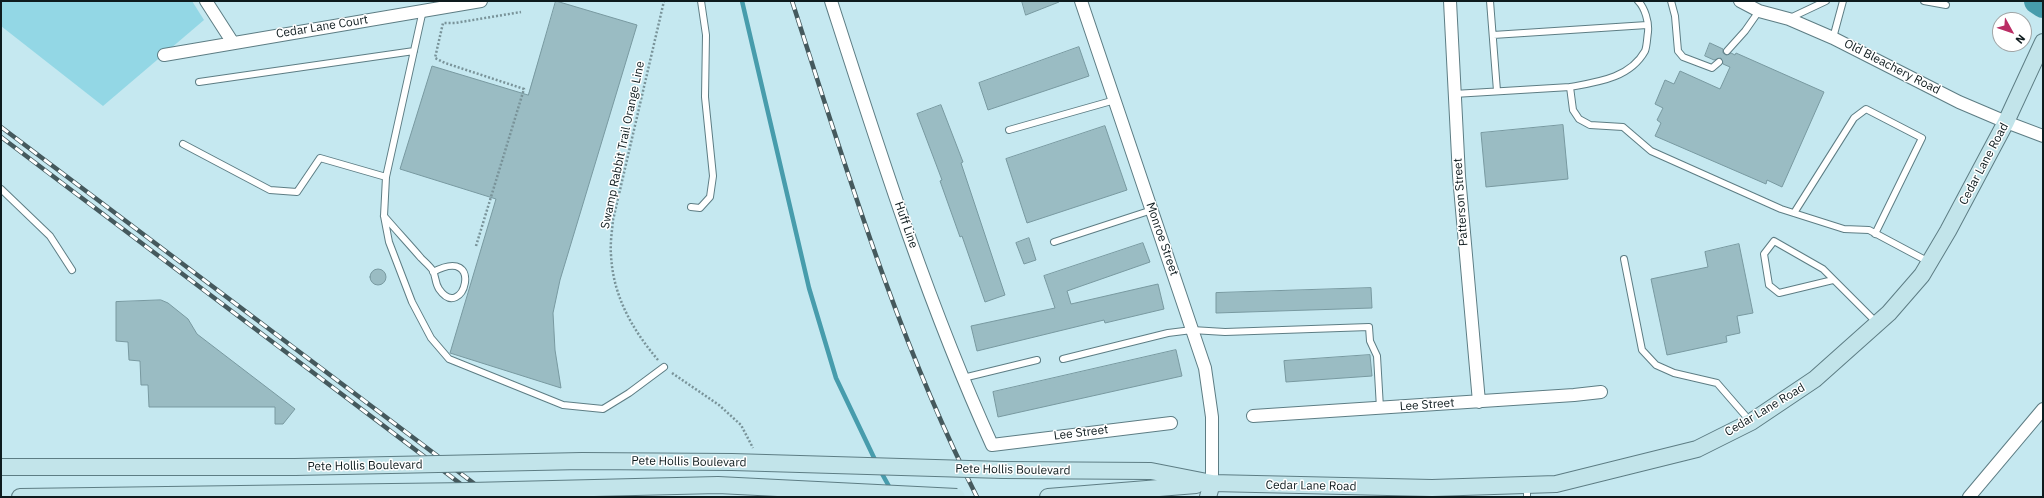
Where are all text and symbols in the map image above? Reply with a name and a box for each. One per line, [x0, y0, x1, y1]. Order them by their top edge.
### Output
north arrow [1992, 12, 2032, 52]
street label: Cedar Lane Court [275, 13, 369, 41]
text: N [2013, 32, 2028, 47]
street label: Old Bleachery Road [1841, 37, 1943, 97]
street label: Swamp Rabbit Trail Orange Line [598, 60, 648, 230]
street label: Cedar Lane Road [1956, 121, 2012, 207]
street label: Patterson Street [1451, 158, 1471, 246]
street label: Huff Line [891, 200, 921, 250]
street label: Monroe Street [1143, 200, 1181, 278]
street label: Cedar Lane Road [1722, 380, 1808, 440]
street label: Lee Street [1399, 396, 1455, 414]
street label: Lee Street [1053, 423, 1109, 443]
street label: Pete Hollis Boulevard [631, 454, 747, 470]
street label: Pete Hollis Boulevard [307, 458, 423, 474]
street label: Pete Hollis Boulevard [955, 462, 1071, 478]
street label: Cedar Lane Road [1265, 478, 1357, 494]

